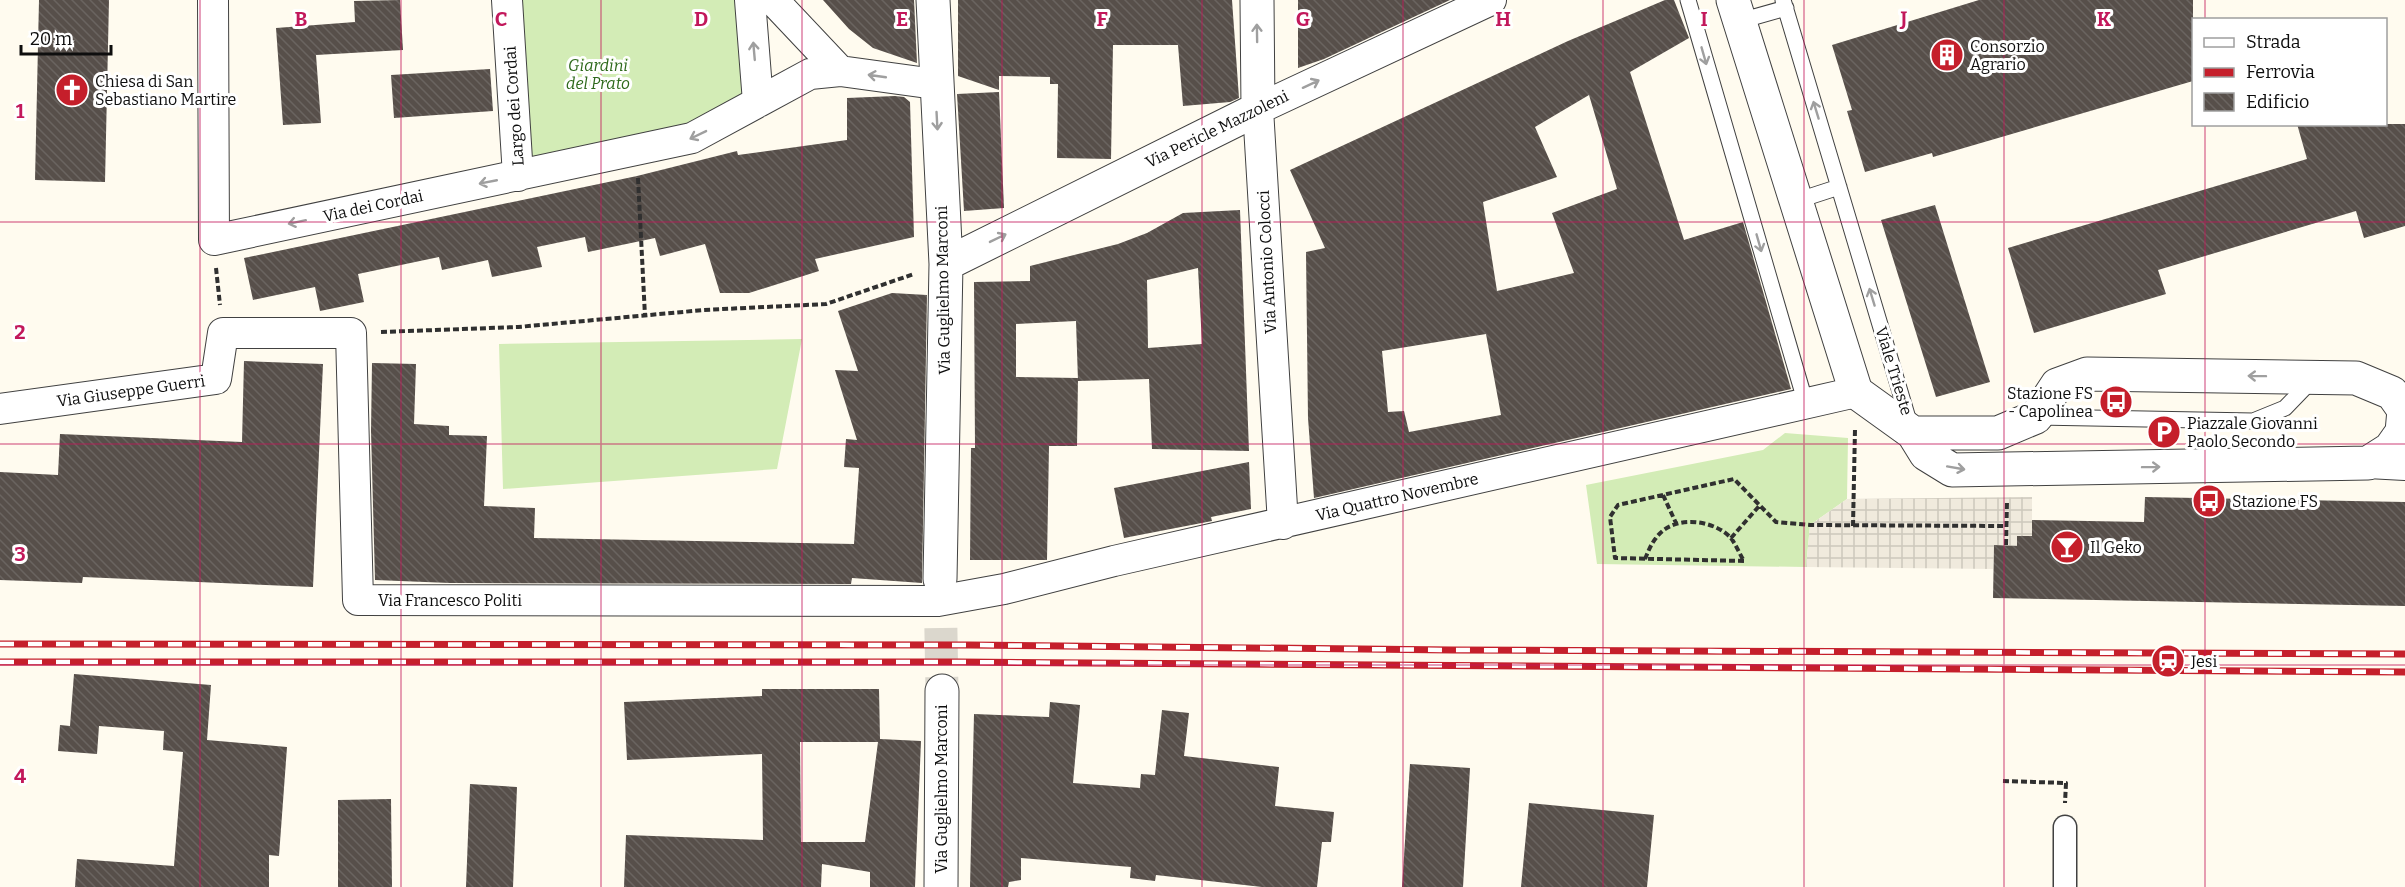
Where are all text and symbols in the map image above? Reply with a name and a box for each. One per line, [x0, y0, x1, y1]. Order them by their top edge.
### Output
text: B [295, 7, 308, 31]
text: C [495, 7, 507, 31]
text: D [694, 7, 708, 31]
text: E [896, 7, 908, 31]
text: F [1096, 7, 1108, 31]
text: G [1296, 7, 1310, 31]
text: H [1495, 7, 1511, 31]
text: I [1700, 7, 1708, 31]
text: J [1900, 7, 1908, 31]
text: K [2097, 7, 2112, 31]
scale bar [21, 18, 111, 56]
legend [2192, 18, 2387, 126]
one-way arrow [1251, 24, 1263, 44]
text: 20 m [30, 28, 72, 50]
text: Strada [2246, 31, 2301, 53]
building icon: Consorzio Agrario [1929, 37, 1965, 73]
place label: Consorzio Agrario [1970, 37, 2045, 74]
one-way arrow [748, 42, 759, 62]
street label: Largo dei Cordai [500, 45, 528, 167]
one-way arrow [1699, 46, 1710, 65]
park label: Giardini del Prato [566, 56, 630, 93]
text: Ferrovia [2246, 61, 2315, 83]
one-way arrow [868, 70, 888, 81]
church icon: Chiesa di San Sebastiano Martire [54, 72, 90, 108]
place label: Chiesa di San Sebastiano Martire [95, 72, 236, 109]
one-way arrow [1301, 77, 1319, 89]
street label: Via Pericle Mazzoleni [1142, 86, 1292, 172]
text: Edificio [2246, 91, 2309, 113]
text: 1 [16, 99, 25, 123]
one-way arrow [1810, 101, 1821, 120]
one-way arrow [932, 111, 943, 131]
one-way arrow [690, 129, 708, 141]
one-way arrow [479, 177, 498, 188]
street label: Via dei Cordai [321, 186, 425, 226]
street label: Via Antonio Colocci [1254, 190, 1280, 334]
street label: Via Guglielmo Marconi [932, 205, 954, 375]
one-way arrow [288, 217, 307, 229]
one-way arrow [989, 231, 1007, 243]
one-way arrow [1754, 233, 1765, 252]
one-way arrow [1866, 288, 1877, 307]
text: 2 [14, 320, 26, 344]
street label: Viale Trieste [1872, 324, 1916, 418]
street label: Via Giuseppe Guerri [56, 371, 207, 411]
one-way arrow [2247, 371, 2267, 382]
place label: Stazione FS - Capolinea [2007, 384, 2093, 421]
bus stop icon: Stazione FS - Capolinea [2098, 384, 2134, 420]
parking icon: Piazzale Giovanni Paolo Secondo [2146, 414, 2182, 450]
place label: Piazzale Giovanni Paolo Secondo [2187, 414, 2318, 451]
one-way arrow [2140, 461, 2160, 472]
one-way arrow [1946, 463, 1965, 474]
street label: Via Quattro Novembre [1314, 469, 1480, 525]
bus stop icon: Stazione FS [2191, 483, 2227, 519]
place label: Stazione FS [2232, 492, 2318, 511]
bar icon: Il Geko [2049, 529, 2085, 565]
place label: Il Geko [2090, 538, 2142, 557]
text: 3 [14, 542, 26, 566]
street label: Via Francesco Politi [378, 591, 522, 610]
station icon: Jesi [2150, 643, 2186, 679]
place label: Jesi [2190, 652, 2217, 671]
street label: Via Guglielmo Marconi [932, 704, 951, 873]
text: 4 [14, 764, 26, 788]

